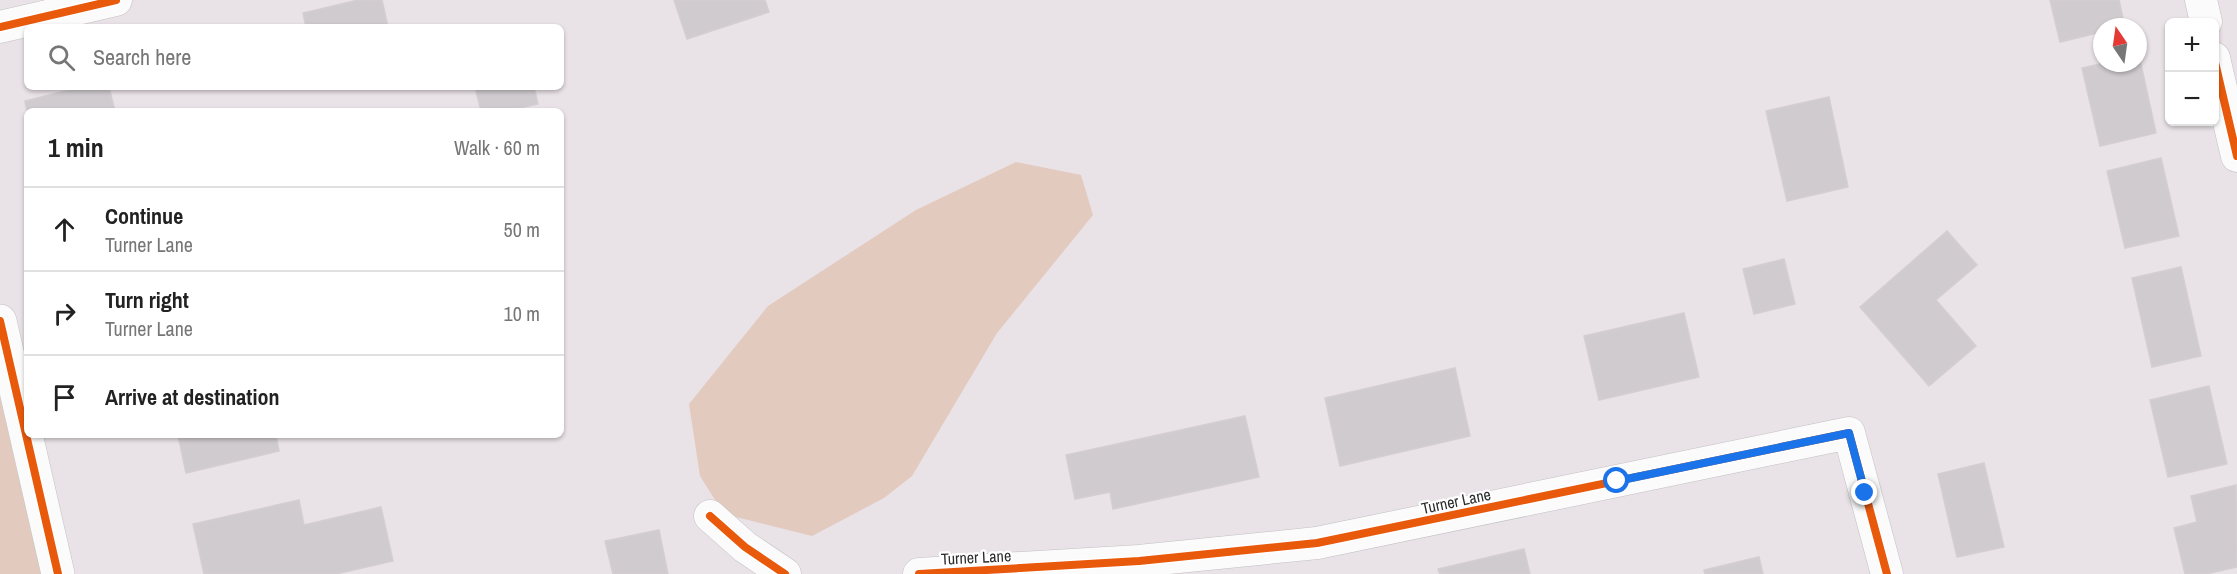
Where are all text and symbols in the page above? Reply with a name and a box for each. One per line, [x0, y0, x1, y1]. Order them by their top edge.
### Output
north arrow [2093, 18, 2147, 72]
map controls [2165, 18, 2219, 126]
button: + [2165, 18, 2219, 72]
search box [24, 24, 564, 90]
icon: search [45, 41, 78, 74]
text: Search here [93, 42, 191, 72]
button: − [2165, 72, 2219, 126]
text: 1 min [48, 130, 104, 165]
text: Walk · 60 m [454, 134, 540, 161]
text: Continue [105, 201, 183, 231]
icon: ahead [48, 213, 81, 246]
text: 50 m [504, 216, 540, 243]
text: Turner Lane [105, 231, 193, 258]
text: Turn right [105, 285, 189, 315]
icon: right [48, 297, 81, 330]
text: 10 m [504, 300, 540, 327]
text: Turner Lane [105, 315, 193, 342]
icon: arrive [48, 381, 81, 414]
text: Arrive at destination [105, 382, 279, 412]
route start [1603, 467, 1629, 493]
route end [1851, 479, 1877, 505]
street label: Turner Lane [1419, 483, 1493, 519]
street label: Turner Lane [940, 544, 1012, 570]

